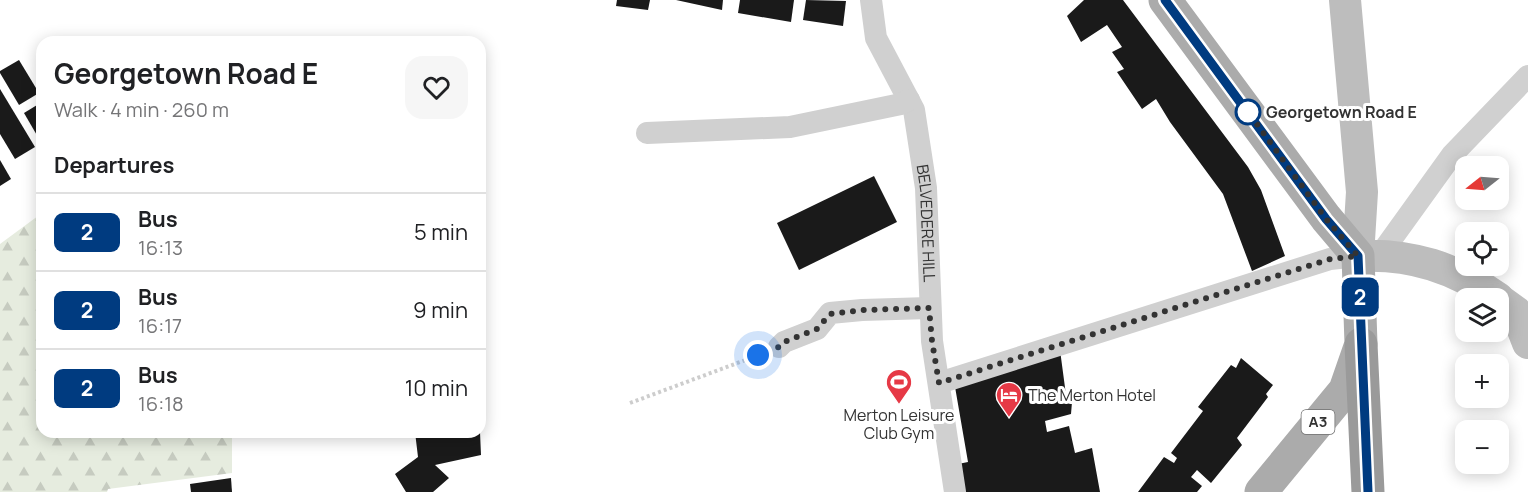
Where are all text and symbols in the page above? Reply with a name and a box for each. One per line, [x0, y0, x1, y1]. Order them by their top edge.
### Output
text: Georgetown Road E [54, 54, 318, 92]
button: heart [405, 56, 468, 119]
text: Walk · 4 min · 260 m [54, 96, 229, 123]
marker: Georgetown Road E [1235, 99, 1261, 125]
place label: Georgetown Road E [1266, 101, 1417, 123]
text: Departures [54, 150, 174, 180]
north arrow [1455, 156, 1509, 210]
map controls [1455, 156, 1509, 474]
street label: BELVEDERE HILL [912, 163, 941, 283]
text: Bus [138, 204, 178, 234]
text: 5 min [414, 217, 468, 247]
text: 2 [81, 218, 93, 246]
button: locate [1455, 222, 1509, 276]
text: 16:13 [138, 234, 183, 261]
line badge: 2 [1340, 278, 1380, 316]
text: Bus [138, 282, 178, 312]
text: 2 [1354, 283, 1366, 311]
button: layers [1455, 288, 1509, 342]
text: 9 min [413, 295, 468, 325]
text: 2 [81, 296, 93, 324]
text: 16:17 [138, 312, 182, 339]
your location [743, 340, 773, 370]
button: + [1455, 354, 1509, 408]
text: Bus [138, 360, 178, 390]
sports icon: Merton Leisure Club Gym [884, 367, 914, 405]
text: 10 min [405, 373, 468, 403]
text: 2 [81, 374, 93, 402]
hotel icon: The Merton Hotel [994, 380, 1024, 418]
place label: The Merton Hotel [1028, 384, 1156, 406]
text: 16:18 [138, 390, 184, 417]
place label: Merton Leisure Club Gym [844, 404, 954, 444]
road number: A3 [1302, 410, 1334, 434]
button: − [1455, 420, 1509, 474]

